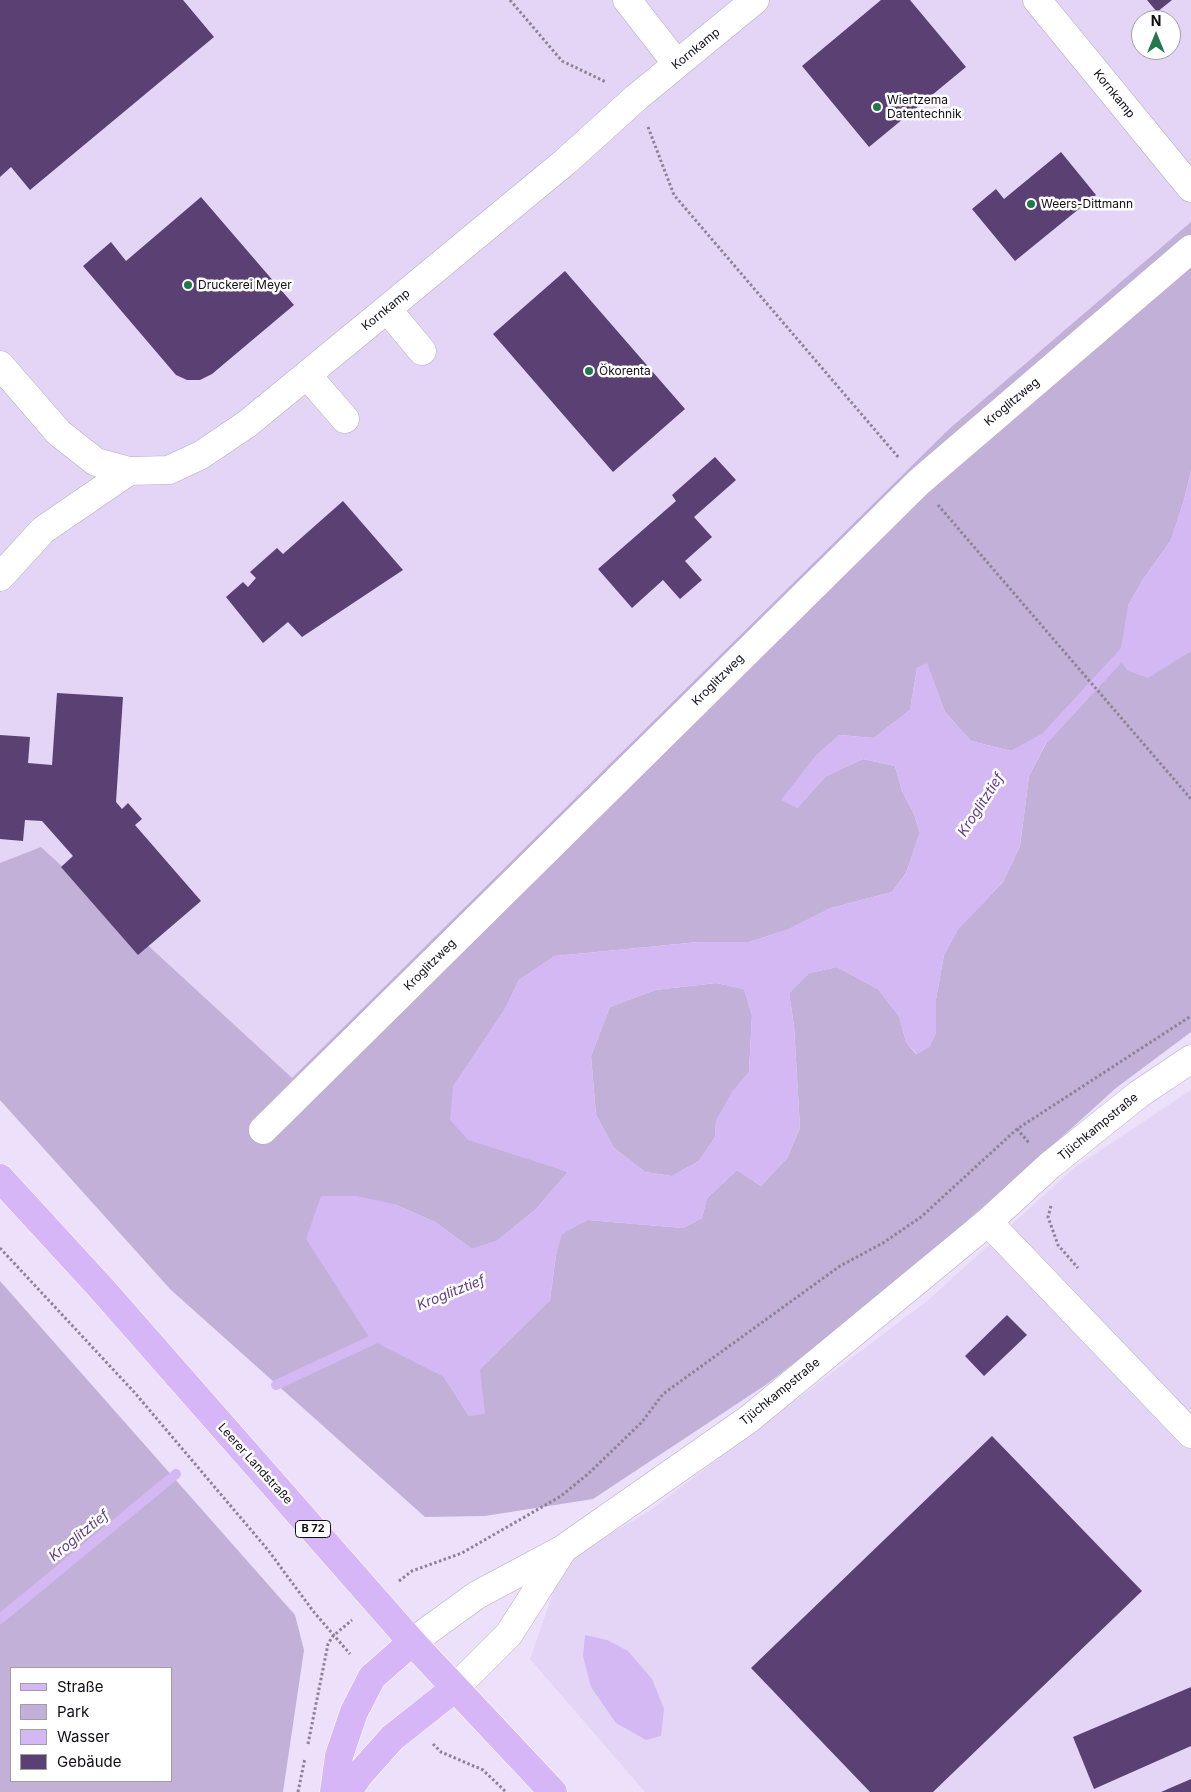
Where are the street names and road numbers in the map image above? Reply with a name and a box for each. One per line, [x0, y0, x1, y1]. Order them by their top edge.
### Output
street label: Kornkamp [669, 25, 723, 73]
street label: Kornkamp [1090, 67, 1138, 121]
street label: Kornkamp [359, 286, 413, 334]
street label: Kroglitzweg [982, 375, 1042, 429]
street label: Kroglitzweg [689, 651, 747, 709]
street label: Kroglitzweg [401, 936, 459, 994]
street label: Tjüchkampstraße [1055, 1090, 1141, 1164]
street label: Tjüchkampstraße [737, 1355, 823, 1429]
street label: Leerer Landstraße [215, 1421, 295, 1507]
road number: B 72 [296, 1520, 330, 1538]

